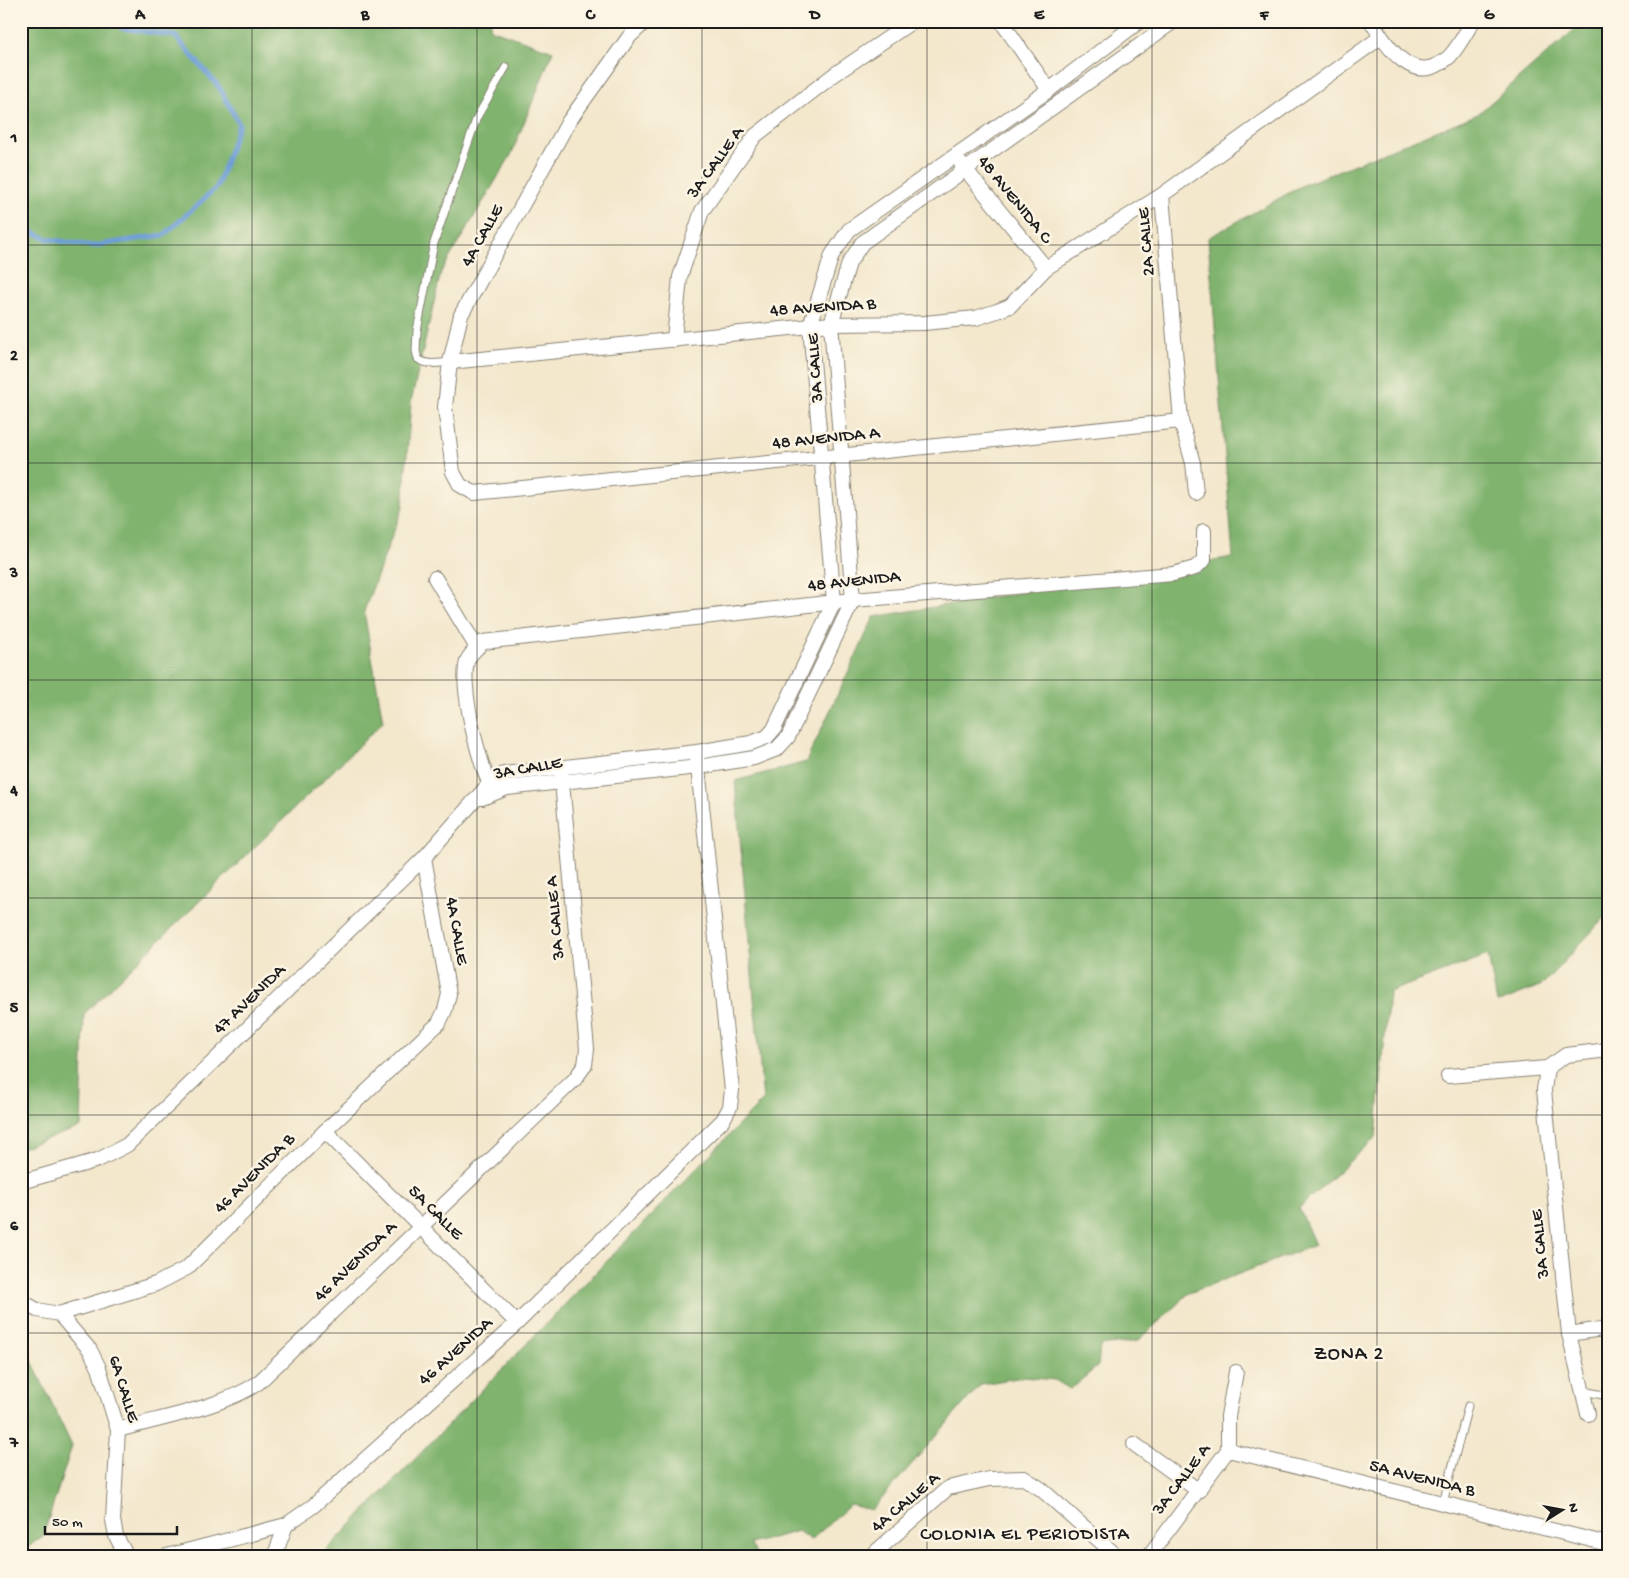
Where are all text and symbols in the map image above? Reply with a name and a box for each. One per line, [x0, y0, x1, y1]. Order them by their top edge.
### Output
text: A [134, 7, 146, 26]
text: B [360, 7, 370, 26]
text: C [585, 7, 596, 26]
text: D [808, 7, 821, 26]
text: E [1034, 7, 1045, 26]
text: F [1259, 7, 1270, 26]
text: G [1484, 7, 1495, 26]
street label: 3A CALLE A [682, 122, 750, 204]
text: 1 [10, 130, 17, 149]
street label: 48 AVENIDA C [972, 152, 1057, 249]
street label: 4A CALLE [457, 200, 509, 271]
street label: 2A CALLE [1133, 206, 1160, 277]
street label: 48 AVENIDA B [769, 294, 878, 322]
street label: 3A CALLE [803, 332, 829, 404]
text: 2 [10, 348, 18, 367]
street label: 48 AVENIDA A [771, 423, 882, 455]
text: 3 [9, 565, 18, 584]
street label: 48 AVENIDA [807, 567, 903, 597]
street label: 3A CALLE [491, 753, 565, 786]
text: 4 [9, 783, 18, 802]
street label: 3A CALLE A [542, 874, 570, 962]
street label: 4A CALLE [440, 896, 472, 967]
street label: 47 AVENIDA [209, 959, 292, 1040]
text: 5 [10, 1000, 19, 1019]
street label: 46 AVENIDA B [210, 1129, 300, 1219]
street label: 5A CALLE [403, 1181, 467, 1245]
street label: 3A CALLE [1527, 1208, 1555, 1280]
street label: 46 AVENIDA A [310, 1216, 403, 1307]
text: 6 [10, 1218, 19, 1237]
street label: 46 AVENIDA [415, 1312, 498, 1391]
district label: ZONA 2 [1314, 1344, 1384, 1367]
street label: 6A CALLE [103, 1353, 143, 1426]
text: 7 [9, 1435, 19, 1454]
street label: 3A CALLE A [1148, 1439, 1216, 1521]
street label: 5A AVENIDA B [1367, 1456, 1478, 1502]
street label: 4A CALLE A [867, 1467, 946, 1538]
north arrow [1536, 1486, 1586, 1536]
text: N [1563, 1502, 1582, 1514]
scale bar [45, 1503, 178, 1535]
text: 50 m [52, 1514, 83, 1532]
district label: COLONIA EL PERIODISTA [920, 1524, 1131, 1547]

